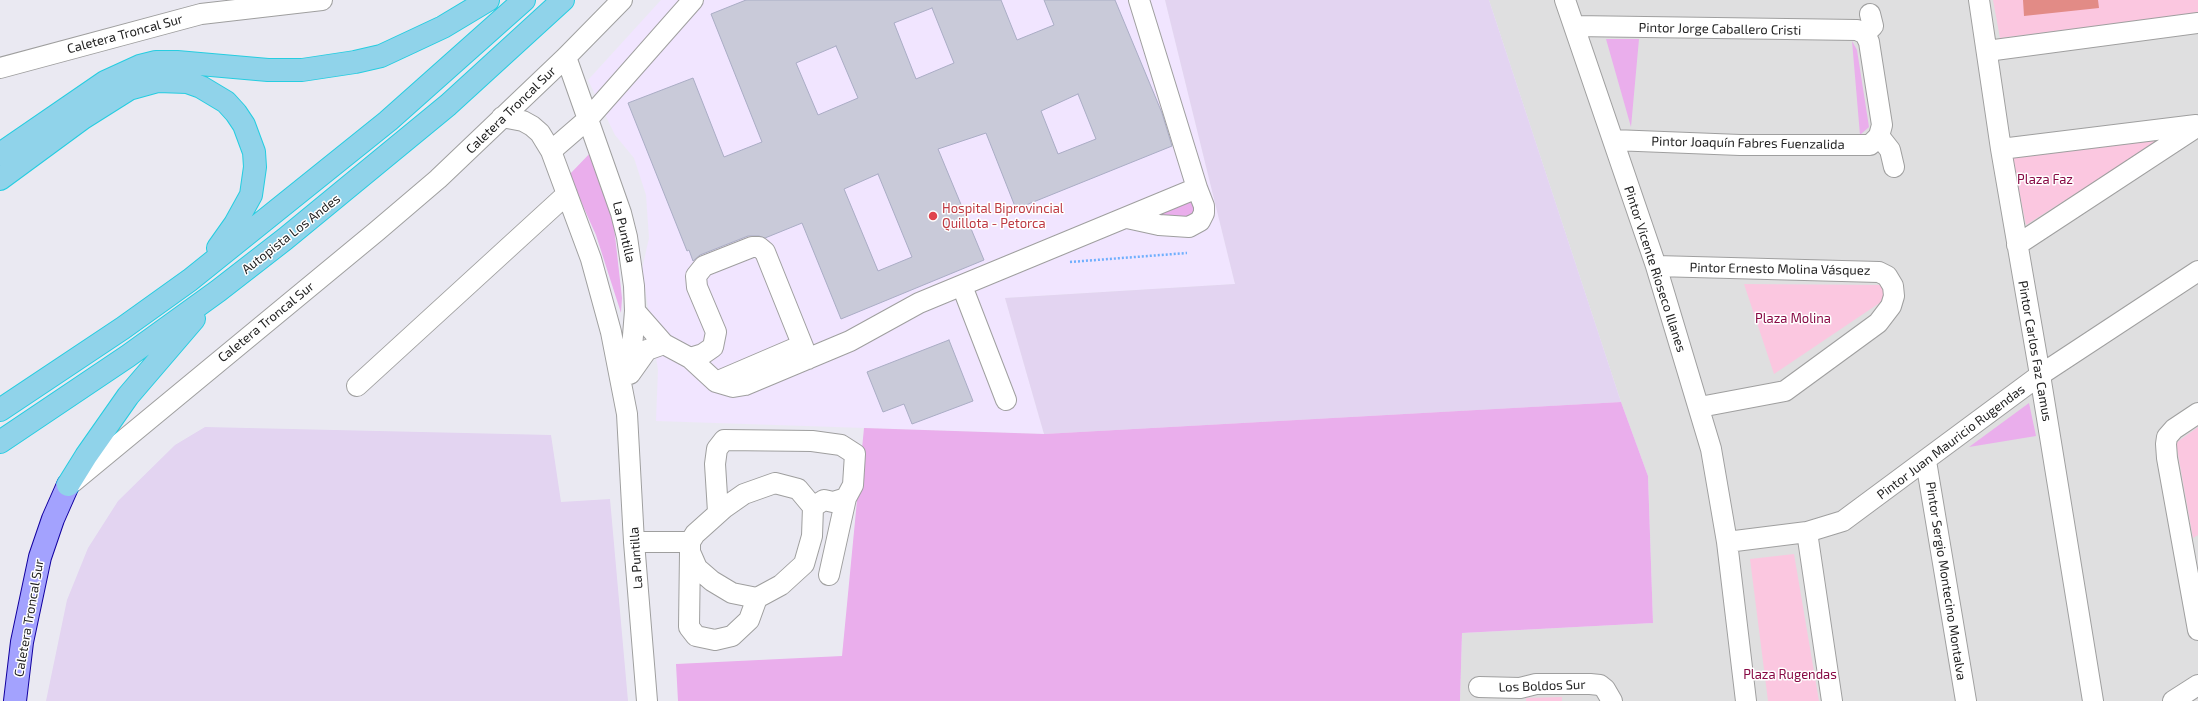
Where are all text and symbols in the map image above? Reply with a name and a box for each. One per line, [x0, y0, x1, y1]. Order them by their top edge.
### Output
street label: Caletera Troncal Sur [65, 11, 185, 57]
street label: Pintor Jorge Caballero Cristi [1639, 20, 1801, 38]
street label: Caletera Troncal Sur [463, 63, 559, 157]
street label: Pintor Joaquín Fabres Fuenzalida [1651, 134, 1845, 152]
park label: Plaza Faz [2017, 172, 2073, 188]
street label: Pintor Vicente Rioseco Illanes [1621, 184, 1689, 354]
street label: Autopista Los Andes [239, 191, 343, 277]
street label: La Puntilla [609, 200, 639, 264]
place label: Hospital Biprovincial Quillota - Petorca [942, 201, 1064, 232]
marker: Hospital Biprovincial Quillota - Petorca [927, 210, 939, 222]
street label: Pintor Ernesto Molina Vásquez [1689, 260, 1871, 278]
street label: Caletera Troncal Sur [215, 278, 317, 366]
street label: Pintor Carlos Faz Camus [2015, 279, 2055, 423]
park label: Plaza Molina [1755, 311, 1831, 327]
street label: Pintor Juan Mauricio Rugendas [1874, 381, 2028, 503]
street label: Pintor Sergio Montecino Montalva [1923, 481, 1969, 681]
street label: La Puntilla [626, 526, 646, 590]
street label: Caletera Troncal Sur [11, 558, 47, 678]
park label: Plaza Rugendas [1743, 667, 1837, 683]
street label: Los Boldos Sur [1498, 677, 1586, 695]

